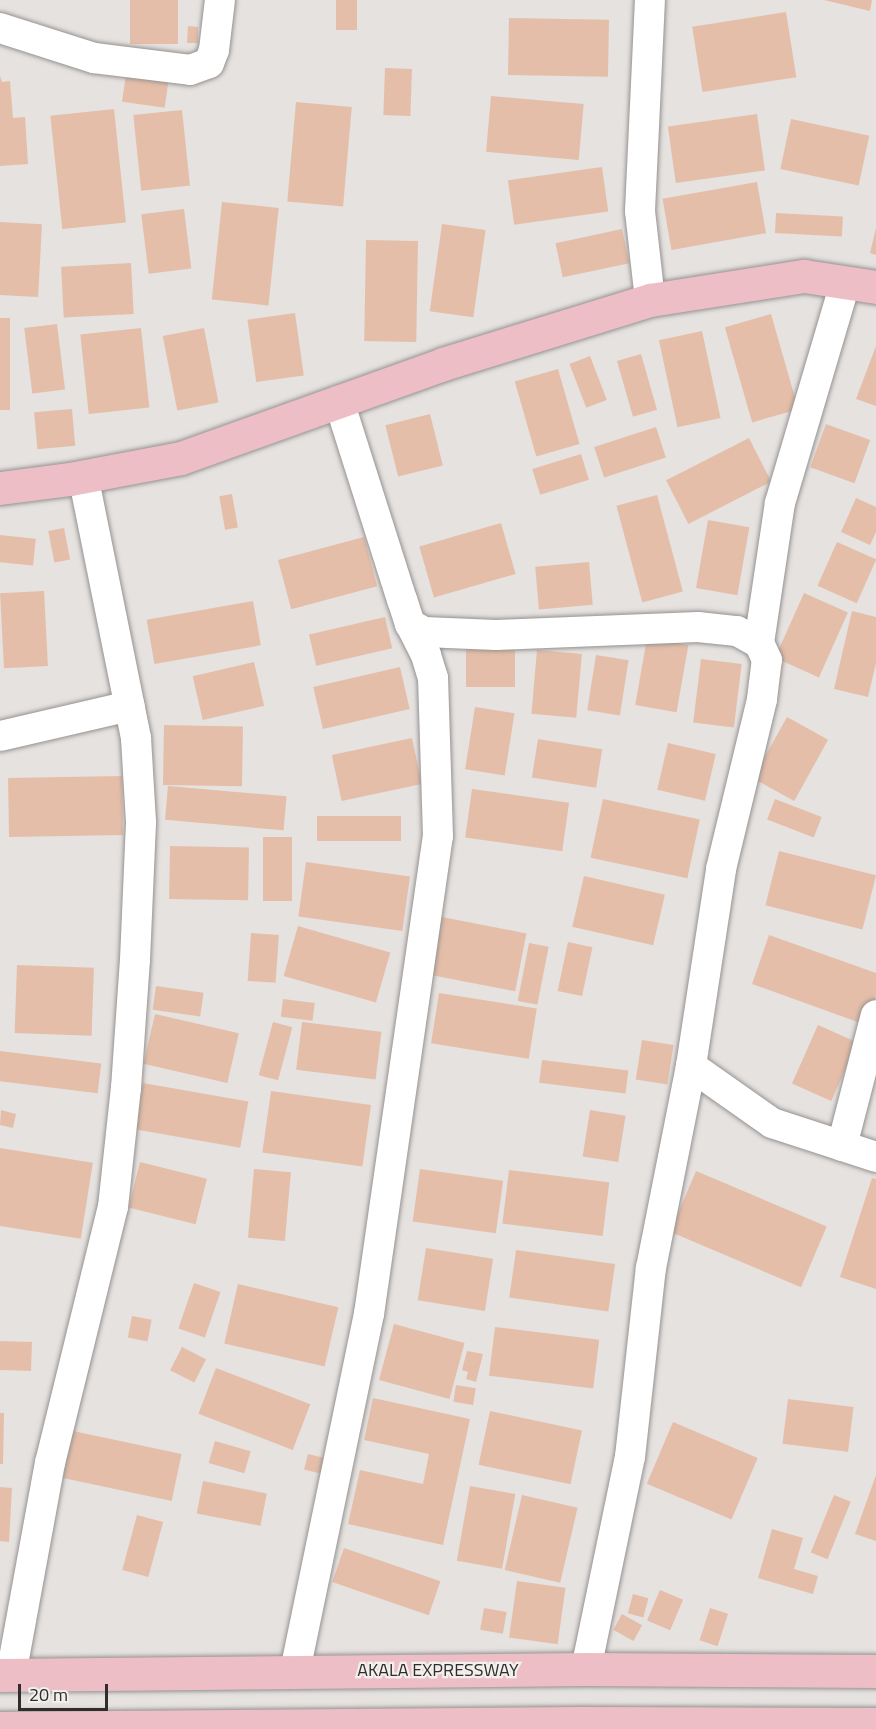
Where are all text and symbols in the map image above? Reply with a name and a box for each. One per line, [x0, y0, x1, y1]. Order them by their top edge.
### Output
street label: AKALA EXPRESSWAY [357, 1659, 519, 1681]
scale bar [21, 1672, 111, 1710]
text: 20 m [29, 1681, 68, 1708]

